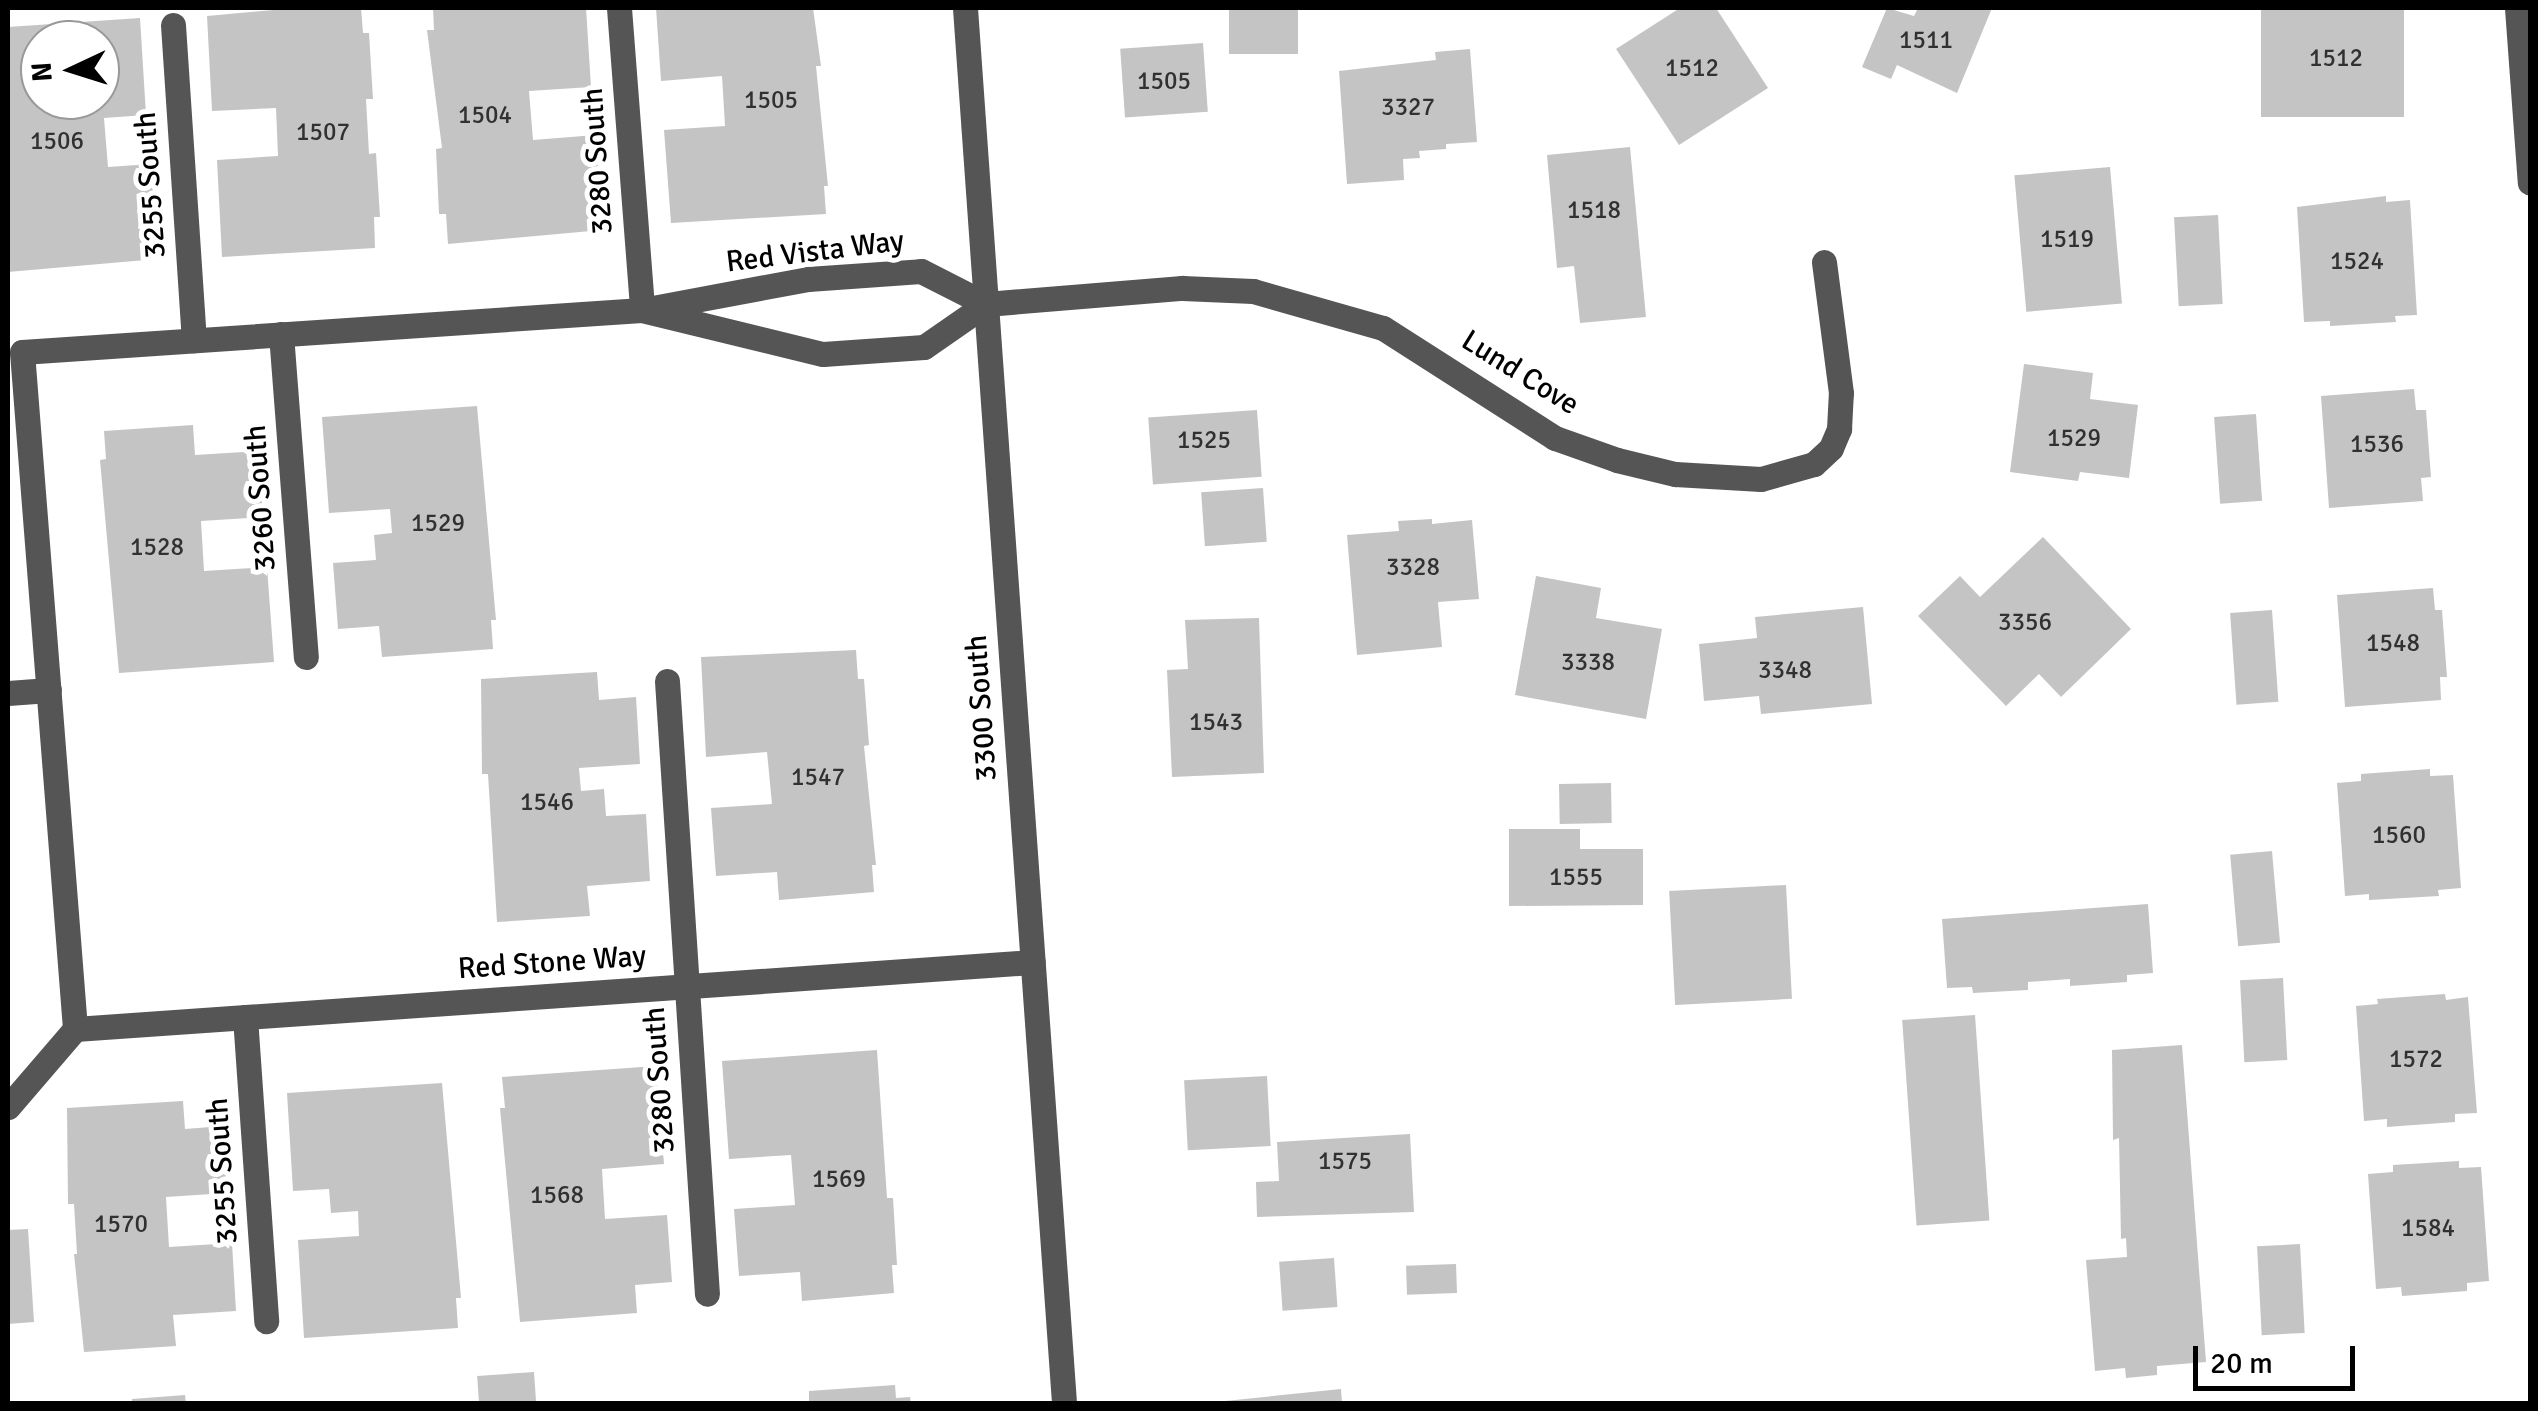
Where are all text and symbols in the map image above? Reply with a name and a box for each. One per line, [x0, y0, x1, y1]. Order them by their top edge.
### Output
north arrow [20, 20, 120, 120]
house number: 1511 [1899, 25, 1953, 55]
house number: 1512 [2309, 43, 2363, 73]
house number: 1512 [1665, 53, 1719, 83]
text: N [24, 61, 60, 83]
house number: 1505 [1137, 66, 1191, 96]
house number: 1505 [744, 85, 798, 115]
street label: 3280 South [575, 86, 621, 236]
house number: 3327 [1381, 92, 1435, 122]
house number: 1504 [458, 100, 512, 130]
street label: 3255 South [128, 110, 174, 260]
house number: 1507 [296, 117, 350, 147]
house number: 1506 [30, 126, 84, 156]
house number: 1518 [1567, 195, 1621, 225]
street label: Red Vista Way [724, 223, 906, 281]
house number: 1519 [2040, 224, 2094, 254]
house number: 1524 [2330, 246, 2384, 276]
street label: Lund Cove [1455, 323, 1585, 423]
street label: 3260 South [238, 423, 284, 573]
house number: 1529 [2047, 423, 2101, 453]
house number: 1525 [1177, 425, 1231, 455]
house number: 1536 [2350, 429, 2404, 459]
house number: 1529 [411, 508, 465, 538]
house number: 1528 [130, 532, 184, 562]
house number: 3328 [1386, 552, 1440, 582]
house number: 3356 [1998, 607, 2052, 637]
house number: 1548 [2366, 628, 2420, 658]
street label: 3300 South [959, 633, 1005, 783]
house number: 3338 [1561, 647, 1615, 677]
house number: 3348 [1758, 655, 1812, 685]
house number: 1543 [1189, 707, 1243, 737]
house number: 1547 [791, 762, 845, 792]
house number: 1546 [520, 787, 574, 817]
house number: 1560 [2372, 820, 2426, 850]
house number: 1555 [1549, 862, 1603, 892]
street label: Red Stone Way [457, 938, 647, 988]
street label: 3280 South [637, 1005, 683, 1155]
house number: 1572 [2389, 1044, 2443, 1074]
street label: 3255 South [200, 1096, 246, 1246]
house number: 1575 [1318, 1146, 1372, 1176]
house number: 1569 [812, 1164, 866, 1194]
house number: 1568 [530, 1180, 584, 1210]
house number: 1570 [94, 1209, 148, 1239]
house number: 1584 [2401, 1213, 2455, 1243]
scale bar [2198, 1326, 2360, 1388]
text: 20 m [2210, 1345, 2273, 1382]

